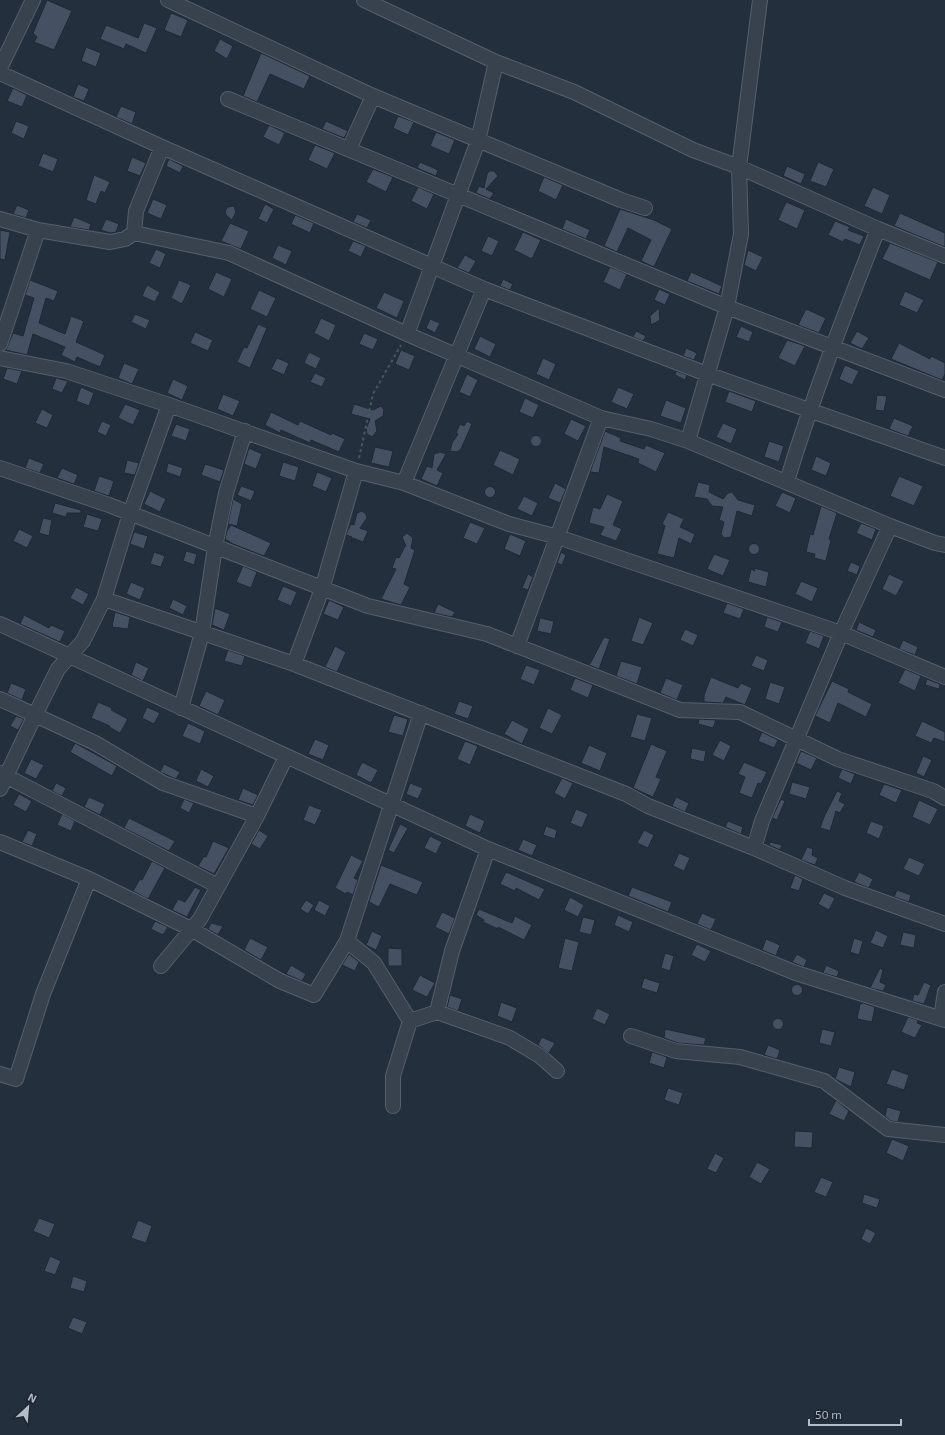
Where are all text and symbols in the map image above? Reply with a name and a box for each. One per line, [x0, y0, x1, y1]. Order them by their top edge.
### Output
north arrow [8, 1387, 48, 1427]
text: N [26, 1390, 39, 1405]
scale bar [809, 1401, 901, 1427]
text: 50 m [815, 1407, 842, 1421]

